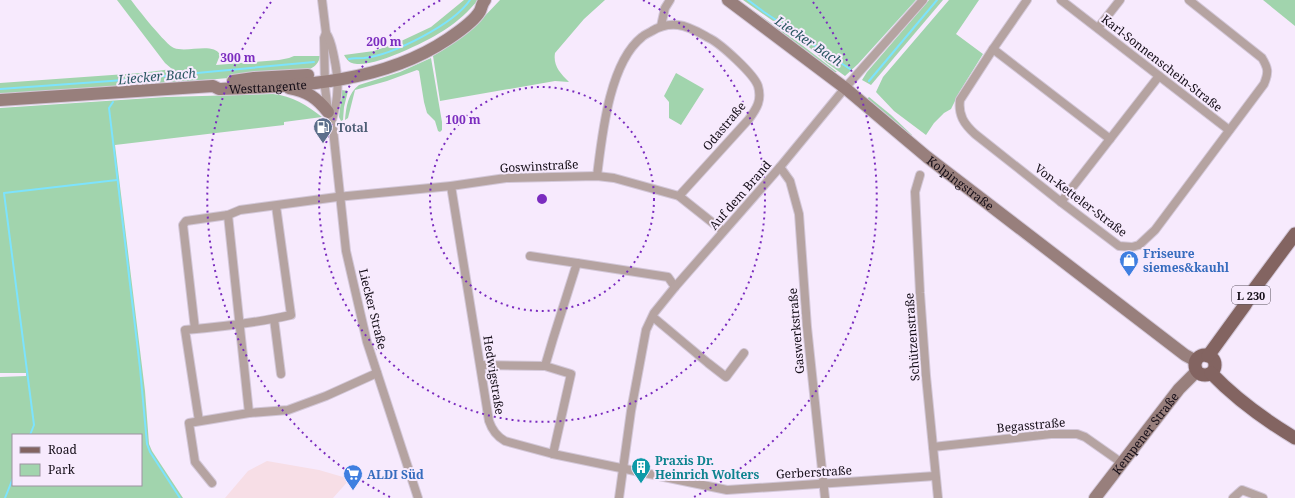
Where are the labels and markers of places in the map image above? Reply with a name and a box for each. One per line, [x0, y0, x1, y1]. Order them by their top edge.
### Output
fuel station icon: Total [312, 116, 334, 144]
place label: Total [337, 119, 369, 136]
centre of rings [535, 192, 549, 206]
place label: Friseure siemes&kauhl [1143, 245, 1230, 276]
shop icon: Friseure siemes&kauhl [1118, 249, 1140, 277]
place label: Praxis Dr. Heinrich Wolters [655, 452, 760, 483]
building icon: Praxis Dr. Heinrich Wolters [630, 456, 652, 484]
supermarket icon: ALDI Süd [342, 463, 364, 491]
place label: ALDI Süd [367, 466, 424, 483]

